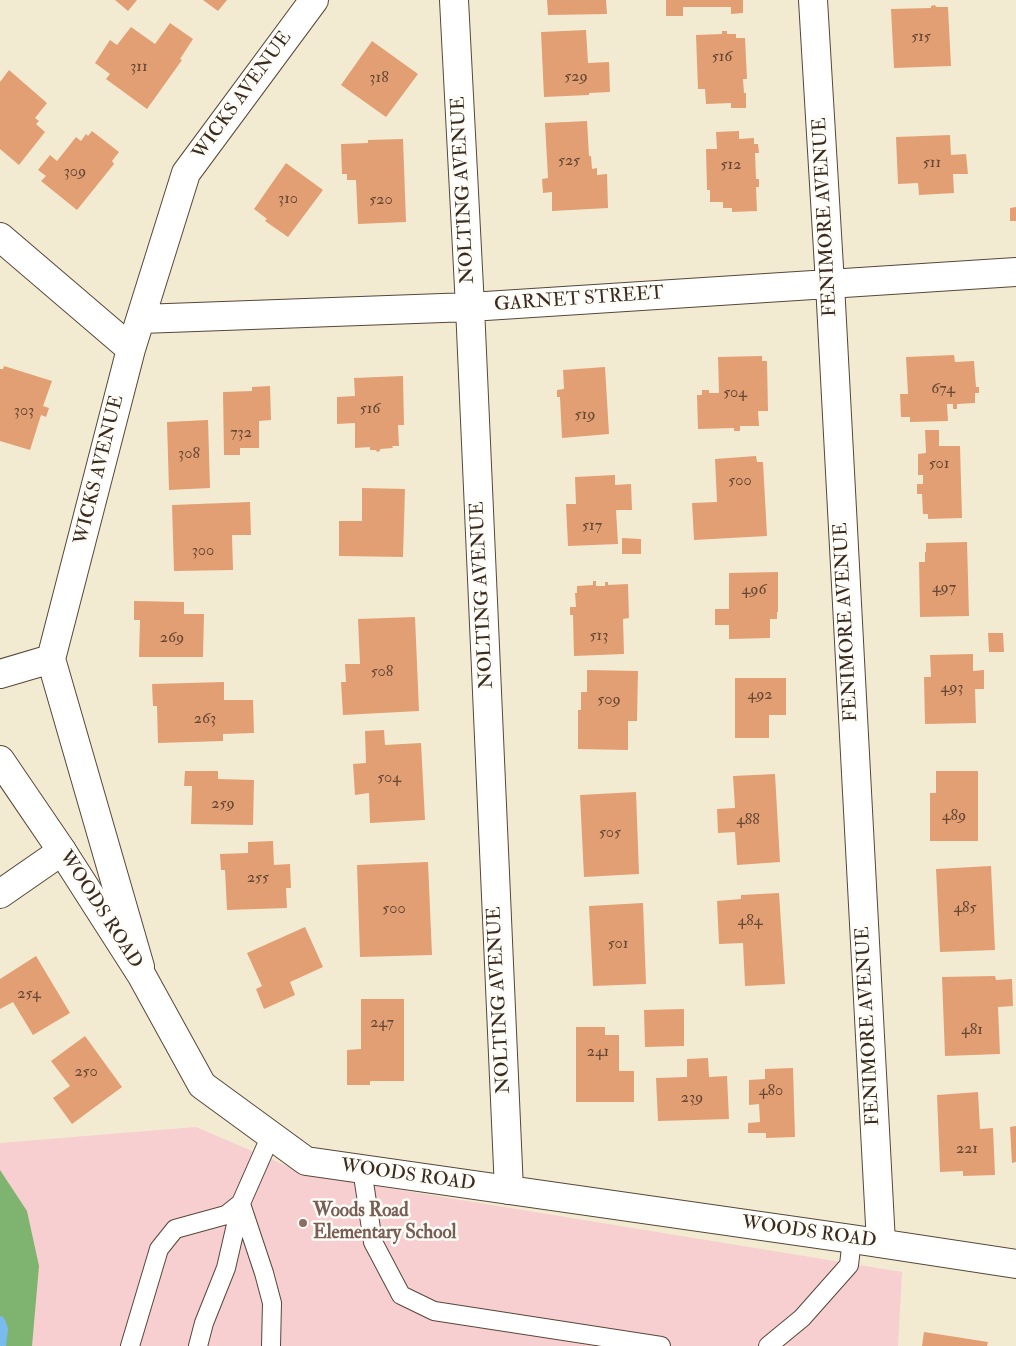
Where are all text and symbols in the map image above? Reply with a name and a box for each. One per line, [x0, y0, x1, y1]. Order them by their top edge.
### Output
street label: WICKS AVENUE [189, 27, 297, 165]
house number: 515 [911, 28, 931, 48]
house number: 516 [712, 48, 732, 68]
house number: 311 [130, 58, 148, 78]
house number: 529 [564, 68, 588, 88]
house number: 318 [369, 69, 389, 89]
street label: NOLTING AVENUE [448, 96, 480, 284]
street label: FENIMORE AVENUE [809, 117, 843, 317]
house number: 525 [558, 152, 580, 172]
house number: 511 [923, 154, 941, 174]
house number: 512 [721, 156, 741, 176]
house number: 309 [64, 163, 86, 183]
house number: 310 [278, 190, 298, 210]
house number: 520 [369, 191, 393, 211]
street label: GARNET STREET [493, 283, 665, 317]
house number: 674 [931, 380, 955, 400]
house number: 504 [723, 384, 747, 404]
street label: WICKS AVENUE [70, 393, 130, 547]
house number: 516 [360, 400, 380, 420]
house number: 303 [14, 402, 34, 422]
house number: 519 [575, 406, 595, 426]
house number: 732 [230, 424, 252, 444]
house number: 308 [178, 445, 200, 465]
house number: 501 [929, 455, 949, 475]
house number: 500 [728, 472, 752, 492]
street label: NOLTING AVENUE [467, 501, 499, 689]
house number: 517 [582, 517, 602, 537]
street label: FENIMORE AVENUE [830, 522, 864, 722]
house number: 300 [192, 542, 214, 562]
house number: 497 [932, 579, 956, 599]
house number: 496 [742, 581, 766, 601]
house number: 513 [590, 627, 608, 647]
house number: 269 [160, 629, 184, 649]
house number: 508 [371, 663, 393, 683]
house number: 493 [941, 679, 963, 699]
house number: 492 [748, 686, 772, 706]
house number: 509 [597, 691, 621, 711]
house number: 263 [194, 710, 216, 730]
house number: 504 [377, 769, 401, 789]
house number: 259 [211, 795, 235, 815]
house number: 489 [942, 807, 966, 827]
house number: 488 [736, 811, 760, 831]
house number: 505 [599, 824, 621, 844]
street label: WOODS ROAD [53, 847, 147, 973]
house number: 255 [247, 869, 269, 889]
house number: 485 [953, 899, 977, 919]
house number: 500 [382, 900, 406, 920]
street label: NOLTING AVENUE [484, 906, 516, 1094]
house number: 484 [738, 912, 762, 932]
street label: FENIMORE AVENUE [852, 926, 886, 1126]
house number: 501 [608, 935, 628, 955]
house number: 254 [17, 985, 41, 1005]
house number: 247 [370, 1014, 394, 1034]
house number: 481 [961, 1021, 983, 1041]
house number: 241 [587, 1043, 609, 1063]
house number: 250 [74, 1063, 98, 1083]
house number: 480 [759, 1082, 783, 1102]
house number: 239 [681, 1089, 703, 1109]
house number: 221 [956, 1140, 978, 1160]
street label: WOODS ROAD [339, 1155, 477, 1197]
place label: Woods Road Elementary School [313, 1201, 456, 1245]
street label: WOODS ROAD [740, 1212, 878, 1254]
marker: Woods Road Elementary School [297, 1217, 309, 1229]

